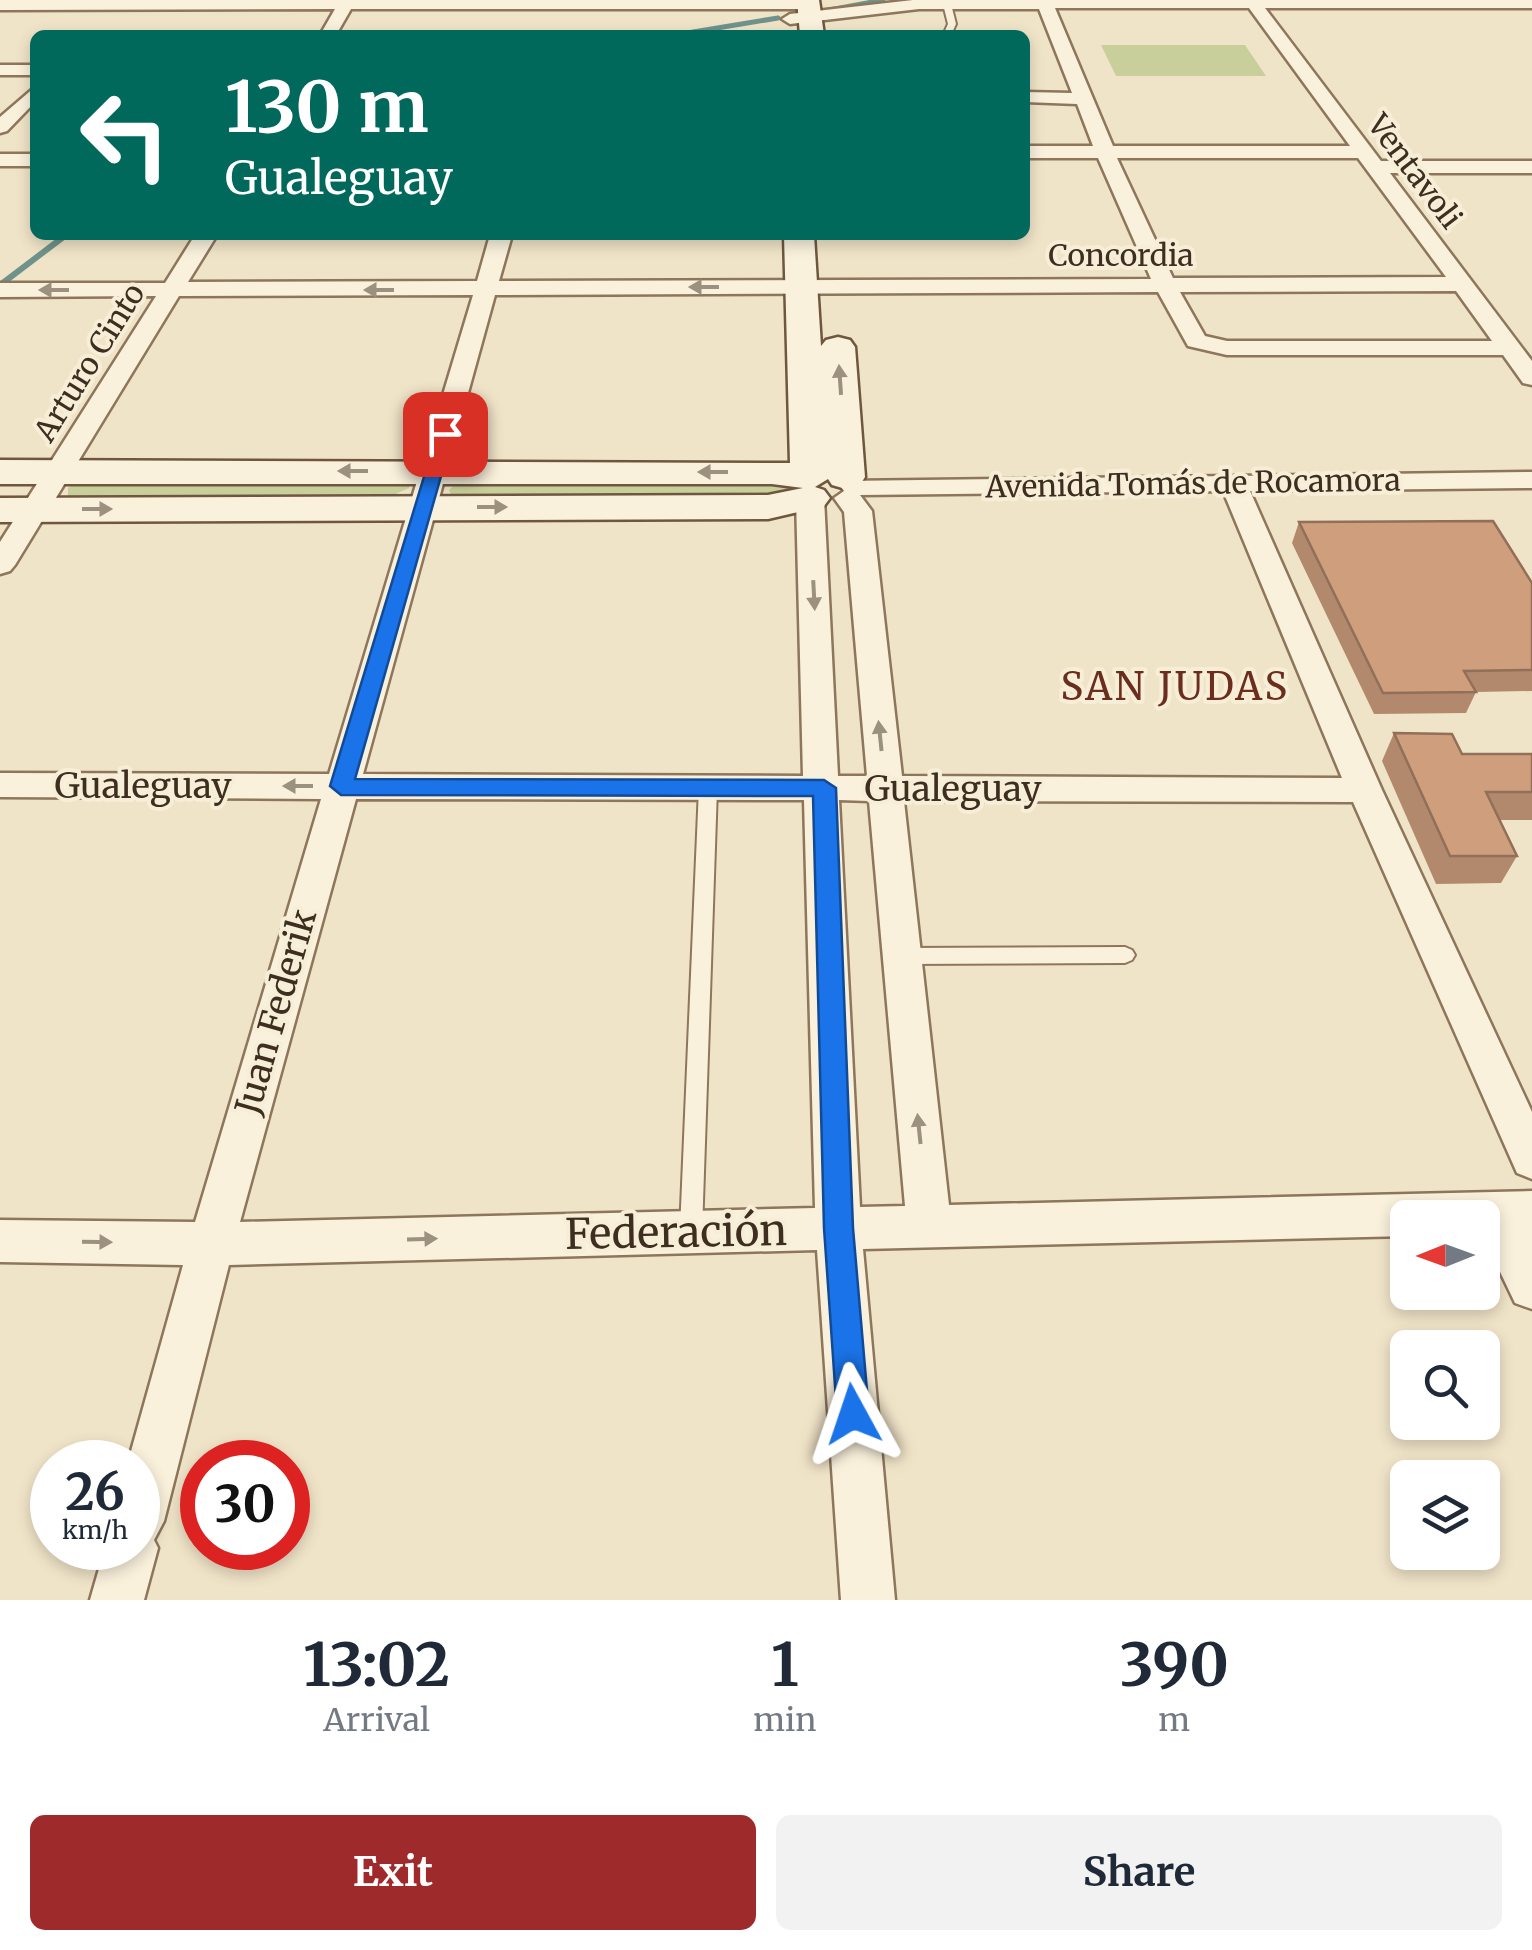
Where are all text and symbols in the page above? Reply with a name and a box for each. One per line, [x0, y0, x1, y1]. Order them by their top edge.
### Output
text: 130 m [225, 63, 429, 151]
icon: left [60, 70, 190, 200]
street label: Ventavoli [1359, 105, 1470, 236]
text: Gualeguay [225, 150, 453, 206]
street label: Concordia [1048, 236, 1194, 274]
street label: Arturo Cinto [25, 276, 153, 449]
one-way arrow [687, 280, 719, 296]
one-way arrow [37, 282, 69, 298]
one-way arrow [362, 282, 394, 298]
one-way arrow [832, 363, 848, 395]
pin [403, 392, 488, 477]
icon: arrive [418, 407, 473, 462]
street label: Avenida Tomás de Rocamora [984, 460, 1401, 506]
one-way arrow [336, 463, 368, 479]
one-way arrow [696, 463, 728, 479]
one-way arrow [477, 499, 509, 515]
one-way arrow [82, 501, 114, 517]
one-way arrow [806, 579, 822, 611]
district label: SAN JUDAS [1060, 663, 1290, 710]
one-way arrow [872, 719, 888, 751]
street label: Gualeguay [54, 764, 232, 808]
street label: Gualeguay [864, 767, 1042, 811]
one-way arrow [281, 778, 313, 794]
street label: Juan Federik [225, 904, 326, 1121]
one-way arrow [911, 1112, 927, 1144]
north arrow [1390, 1200, 1500, 1310]
map controls [1390, 1200, 1500, 1570]
street label: Federación [565, 1204, 787, 1260]
one-way arrow [407, 1230, 439, 1246]
one-way arrow [82, 1235, 114, 1251]
button: search [1390, 1330, 1500, 1440]
position arrow [801, 1362, 905, 1466]
speed limit sign: 30 [180, 1440, 310, 1570]
button: layers [1390, 1460, 1500, 1570]
text: 26 [65, 1461, 125, 1524]
text: km/h [62, 1514, 128, 1546]
text: 13:02 [303, 1627, 450, 1702]
text: 1 [771, 1627, 799, 1702]
text: 390 [1120, 1627, 1229, 1702]
text: Arrival [323, 1700, 430, 1740]
text: min [753, 1700, 816, 1740]
text: m [1158, 1700, 1190, 1740]
button: Exit [30, 1815, 756, 1930]
button: Share [776, 1815, 1502, 1930]

